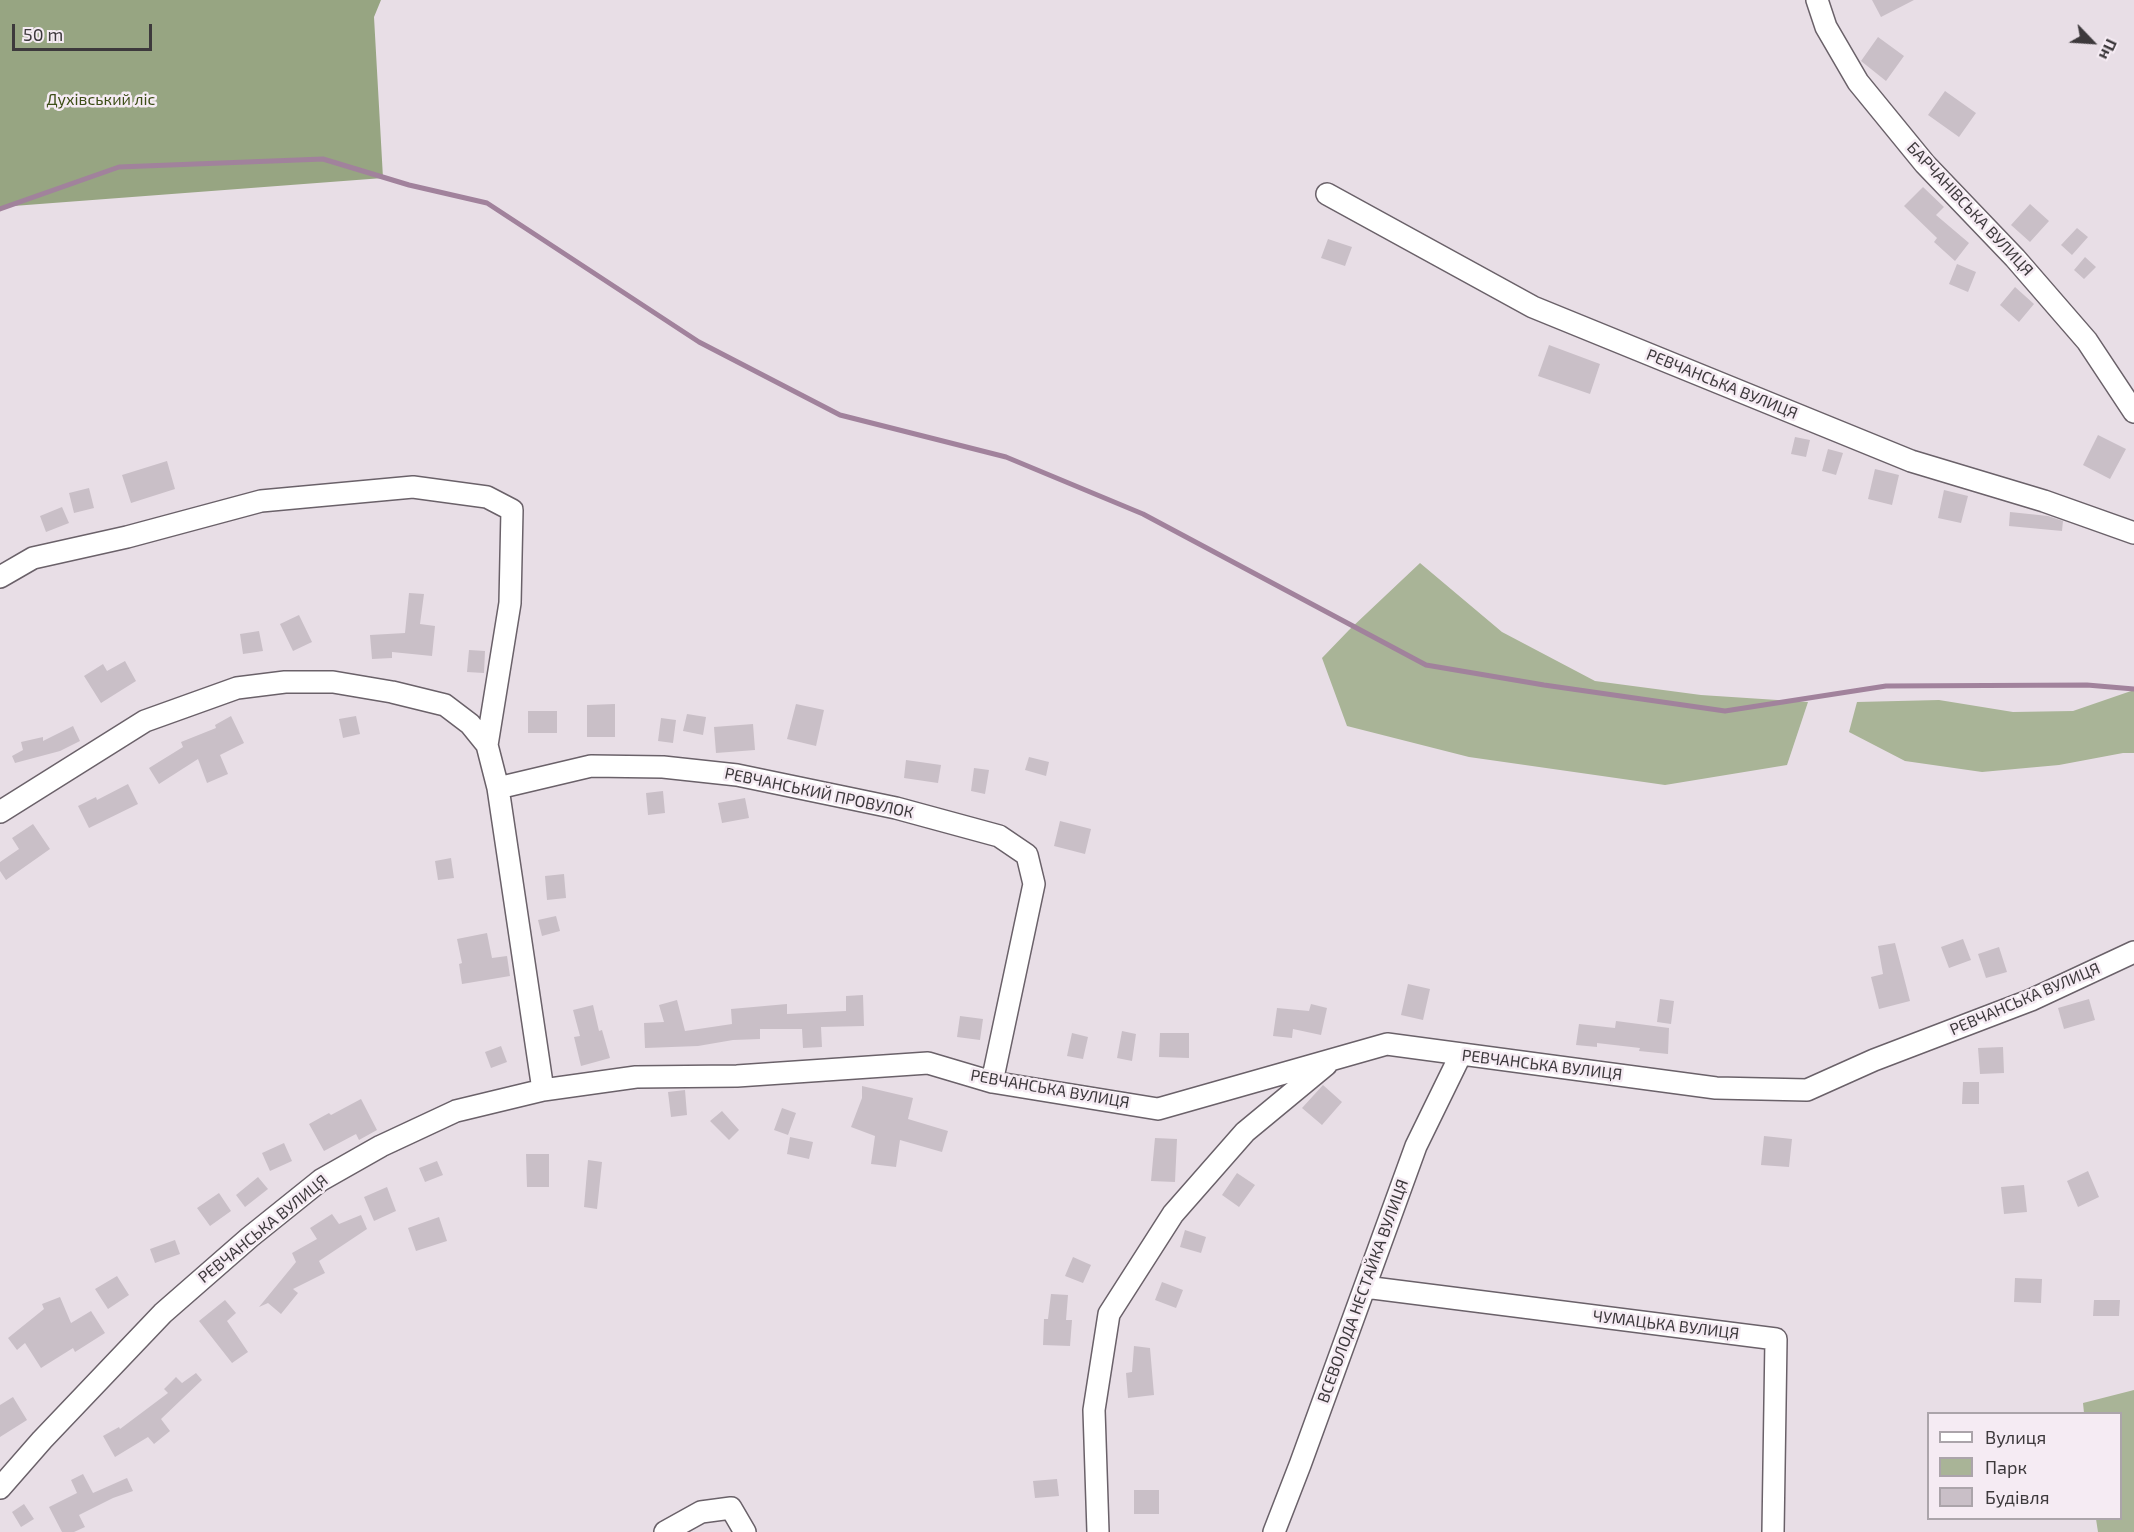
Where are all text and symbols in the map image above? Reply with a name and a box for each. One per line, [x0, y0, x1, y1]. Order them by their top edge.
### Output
scale bar [15, 12, 154, 50]
north arrow [2062, 12, 2122, 72]
text: 50 m [23, 23, 63, 45]
text: Пн [2096, 36, 2122, 63]
park label: Духівський ліс [47, 90, 155, 110]
street label: БАРЧАНІВСЬКА ВУЛИЦЯ [1903, 138, 2037, 280]
street label: РЕВЧАНСЬКА ВУЛИЦЯ [1644, 345, 1800, 423]
street label: РЕВЧАНСЬКИЙ ПРОВУЛОК [723, 764, 915, 822]
street label: РЕВЧАНСЬКА ВУЛИЦЯ [1947, 959, 2103, 1039]
street label: РЕВЧАНСЬКА ВУЛИЦЯ [1461, 1046, 1623, 1084]
street label: РЕВЧАНСЬКА ВУЛИЦЯ [969, 1066, 1131, 1112]
street label: РЕВЧАНСЬКА ВУЛИЦЯ [194, 1171, 332, 1287]
street label: ВСЕВОЛОДА НЕСТАЙКА ВУЛИЦЯ [1314, 1177, 1412, 1405]
street label: ЧУМАЦЬКА ВУЛИЦЯ [1592, 1307, 1740, 1343]
legend [1927, 1412, 2122, 1520]
text: Вулиця [1985, 1426, 2046, 1448]
text: Парк [1985, 1456, 2027, 1478]
text: Будівля [1985, 1486, 2049, 1508]

